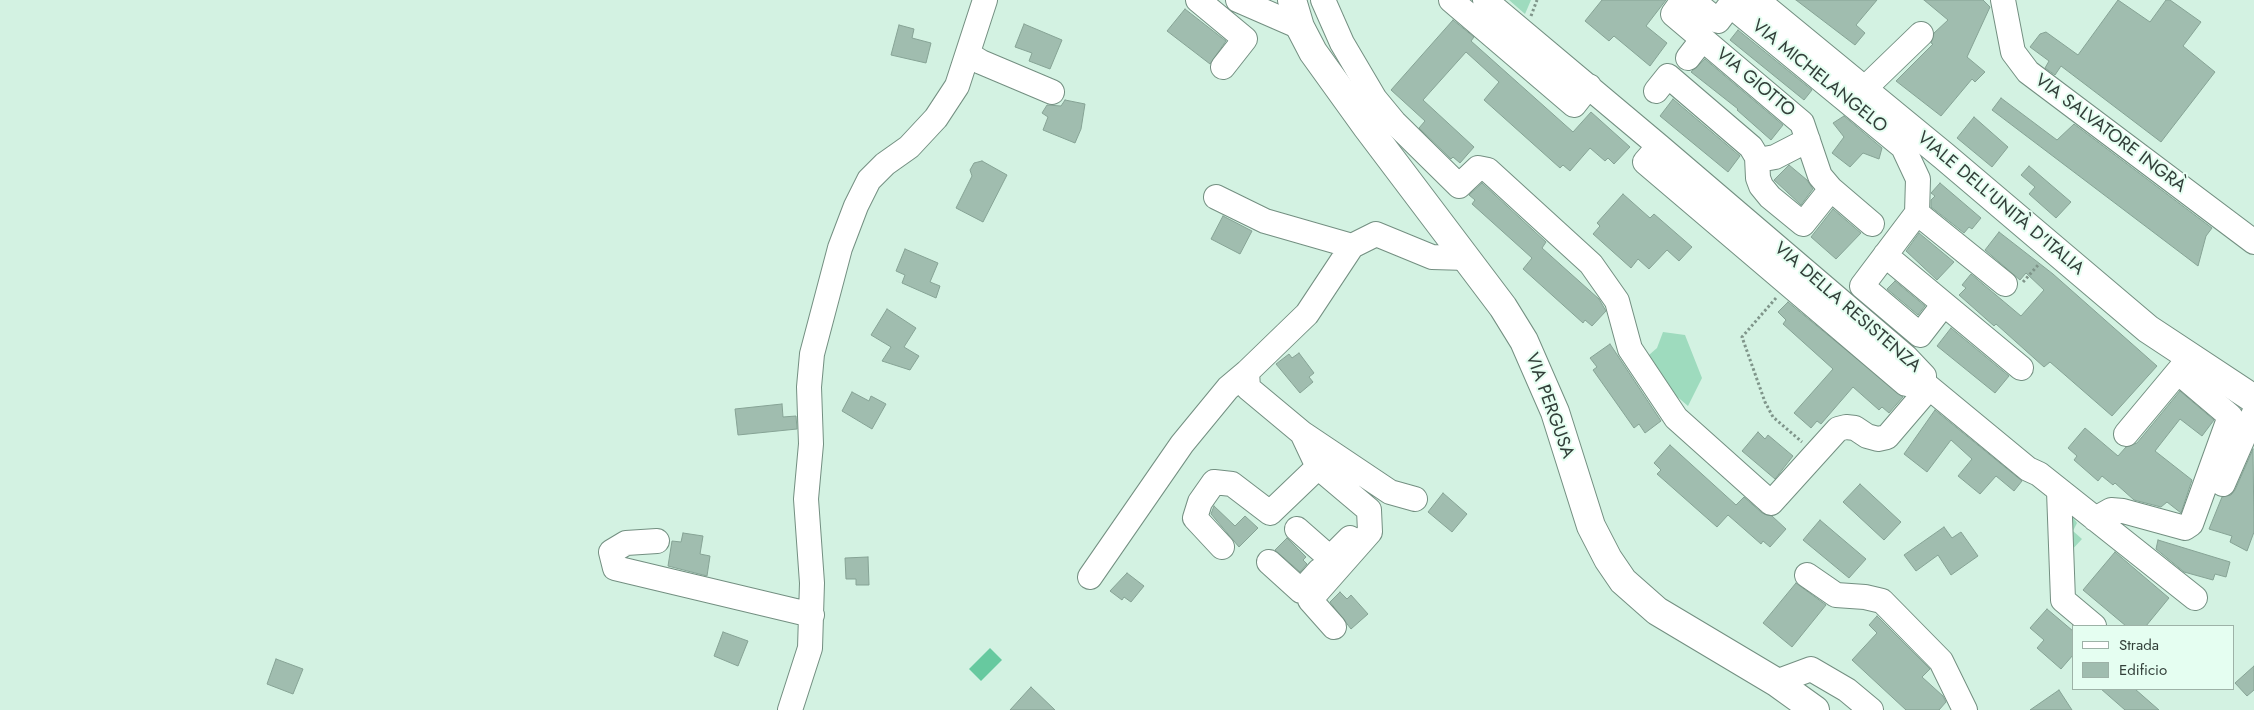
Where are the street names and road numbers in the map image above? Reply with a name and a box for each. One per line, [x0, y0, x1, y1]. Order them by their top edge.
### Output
street label: VIA MICHELANGELO [1747, 16, 1891, 138]
street label: VIA GIOTTO [1711, 44, 1799, 122]
street label: VIA SALVATORE INGRÀ [2030, 70, 2190, 198]
street label: VIALE DELL'UNITÀ D'ITALIA [1912, 128, 2088, 280]
street label: VIA DELLA RESISTENZA [1769, 238, 1925, 378]
street label: VIA PERGUSA [1520, 350, 1578, 462]

